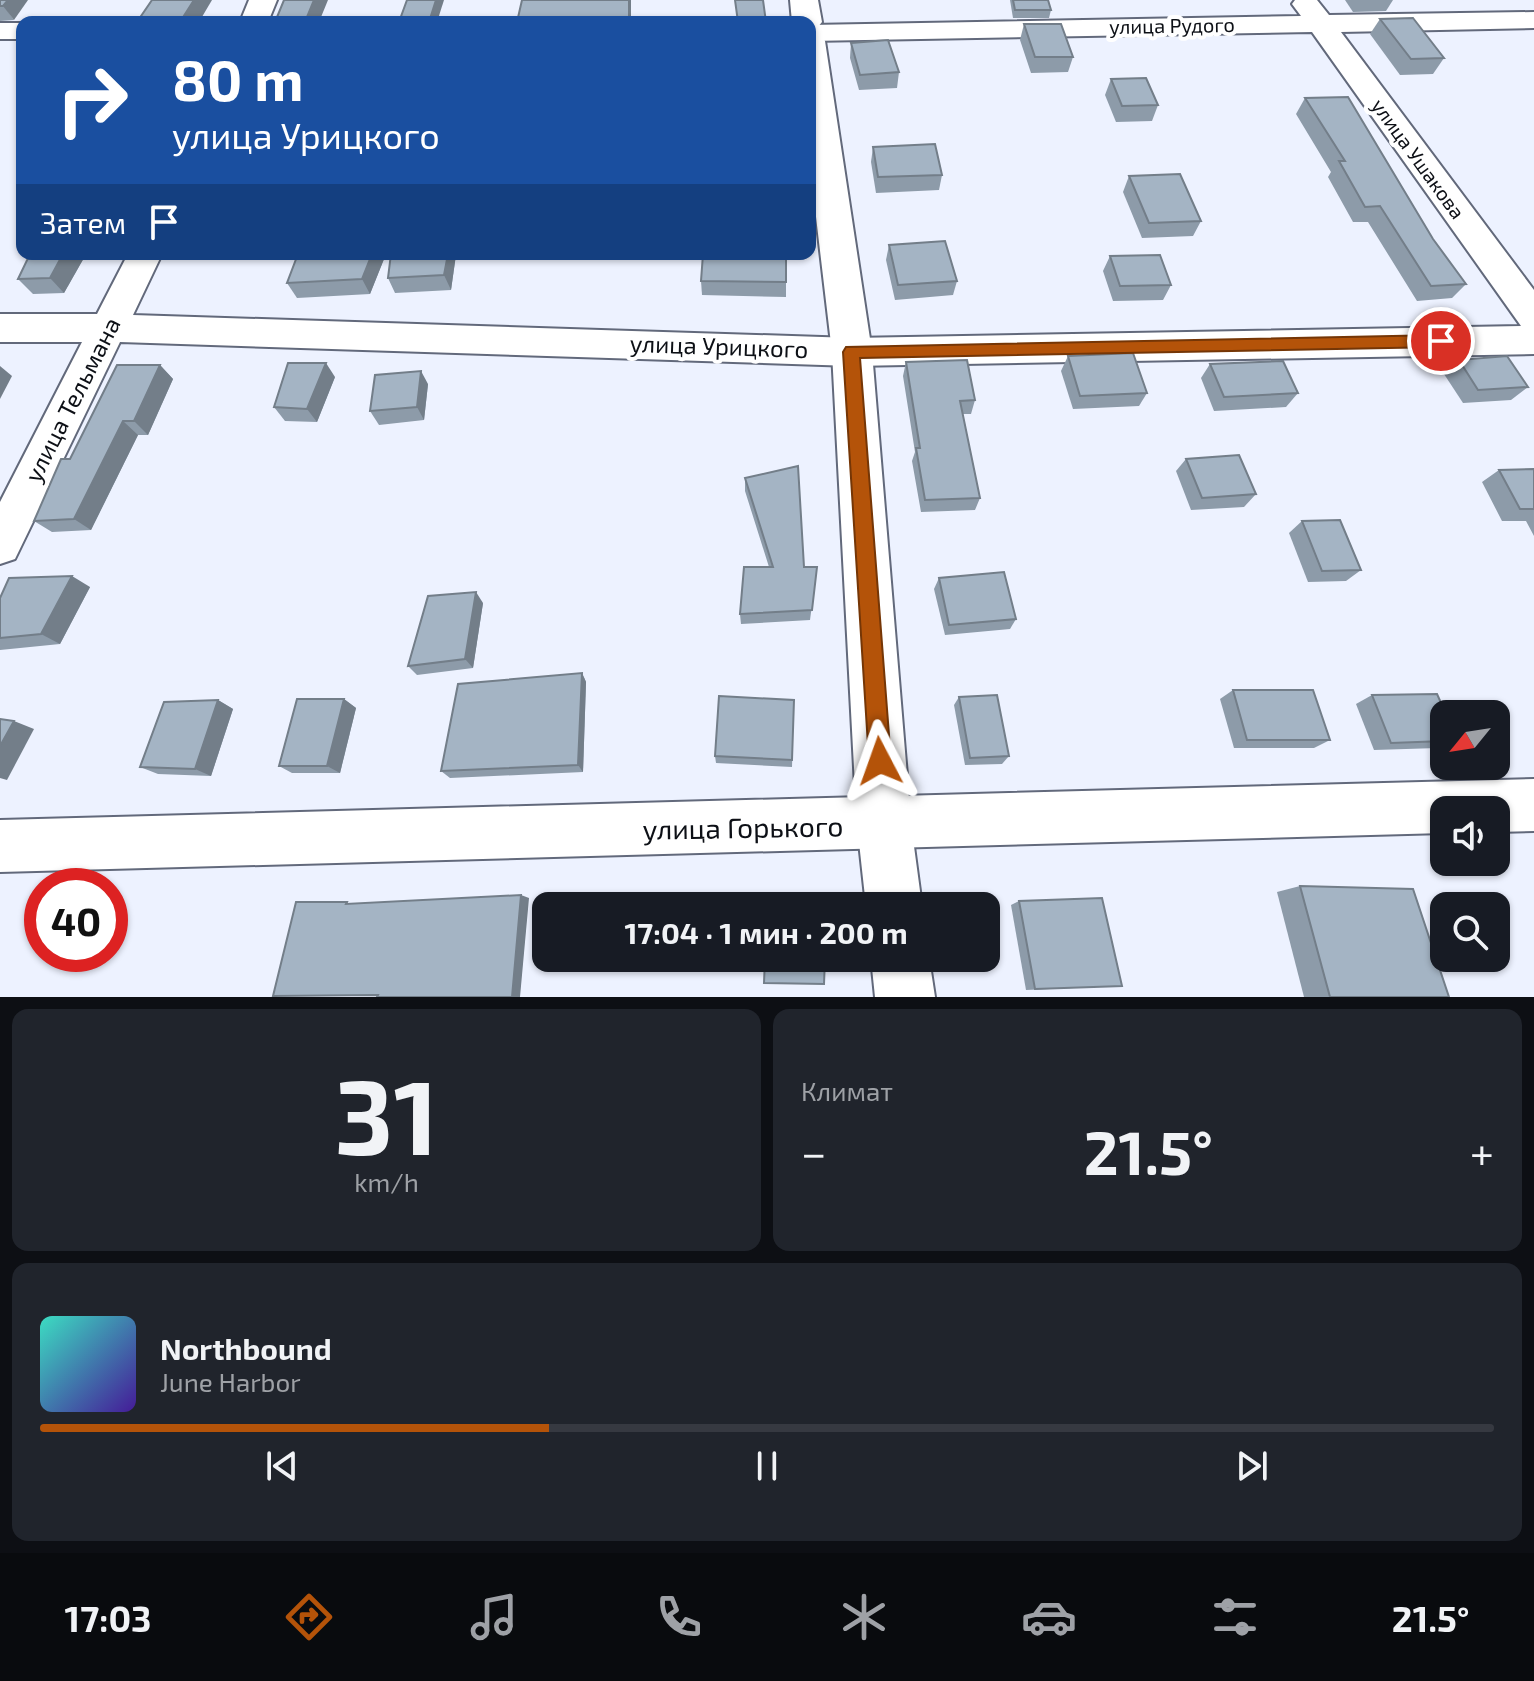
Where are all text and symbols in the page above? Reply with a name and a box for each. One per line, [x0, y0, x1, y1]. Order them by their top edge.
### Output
street label: улица Рудого [1109, 12, 1235, 39]
text: 80 m [172, 45, 304, 112]
icon: right [40, 48, 144, 152]
street label: улица Ушакова [1366, 94, 1470, 224]
text: улица Урицкого [172, 113, 440, 156]
icon: arrive [142, 200, 186, 244]
text: Затем [40, 204, 126, 240]
pin [1407, 307, 1475, 375]
street label: улица Тельмана [18, 312, 127, 487]
icon: arrive [1419, 319, 1463, 363]
street label: улица Урицкого [629, 328, 809, 364]
north arrow [1430, 700, 1510, 780]
map controls [1430, 700, 1510, 972]
position arrow [838, 719, 922, 803]
button: sound [1430, 796, 1510, 876]
street label: улица Горького [642, 808, 844, 846]
speed limit sign: 40 [24, 868, 128, 972]
button: search [1430, 892, 1510, 972]
text: 17:04 · 1 мин · 200 m [624, 914, 908, 950]
text: 31 [335, 1051, 438, 1176]
text: Климат [801, 1075, 893, 1106]
text: 21.5° [1084, 1115, 1213, 1187]
text: − [801, 1125, 827, 1178]
text: + [1470, 1125, 1494, 1178]
text: km/h [354, 1166, 419, 1197]
text: Northbound [160, 1330, 332, 1366]
text: June Harbor [160, 1366, 301, 1397]
icon: previous [260, 1444, 304, 1488]
icon: pause [745, 1444, 789, 1488]
icon: next [1230, 1444, 1274, 1488]
icon: directions [281, 1589, 337, 1645]
icon: music [466, 1589, 522, 1645]
icon: phone [651, 1589, 707, 1645]
icon: climate [836, 1589, 892, 1645]
icon: car [1021, 1589, 1077, 1645]
icon: filters [1207, 1589, 1263, 1645]
text: 17:03 [65, 1596, 152, 1639]
text: 21.5° [1392, 1596, 1469, 1639]

